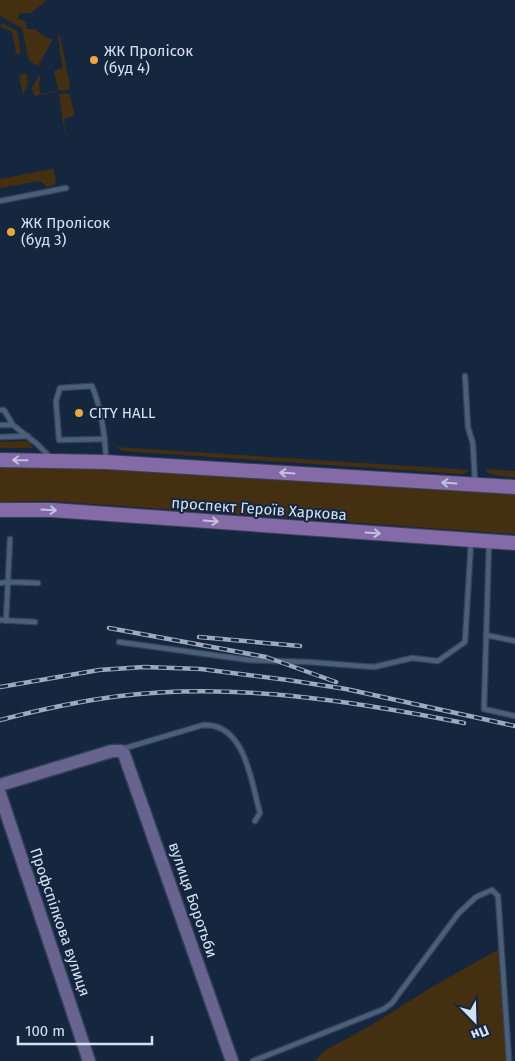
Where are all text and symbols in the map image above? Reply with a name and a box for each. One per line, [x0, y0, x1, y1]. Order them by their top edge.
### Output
place label: ЖК Пролісок (буд 4) [104, 42, 193, 77]
marker: ЖК Пролісок (буд 4) [88, 54, 100, 66]
place label: ЖК Пролісок (буд 3) [21, 214, 110, 249]
marker: ЖК Пролісок (буд 3) [5, 226, 17, 238]
place label: CITY HALL [89, 404, 156, 422]
marker: CITY HALL [73, 407, 85, 419]
one-way arrow [12, 455, 28, 465]
one-way arrow [279, 468, 295, 477]
one-way arrow [441, 478, 457, 487]
street label: проспект Героїв Харкова [171, 494, 347, 524]
one-way arrow [40, 506, 56, 515]
one-way arrow [203, 517, 219, 526]
one-way arrow [365, 529, 381, 538]
street label: вулиця Боротьби [165, 840, 221, 960]
street label: Профспілкова вулиця [26, 845, 94, 999]
north arrow [450, 996, 500, 1046]
scale bar [18, 1014, 151, 1046]
text: Пн [469, 1021, 491, 1044]
text: 100 m [25, 1022, 65, 1040]

